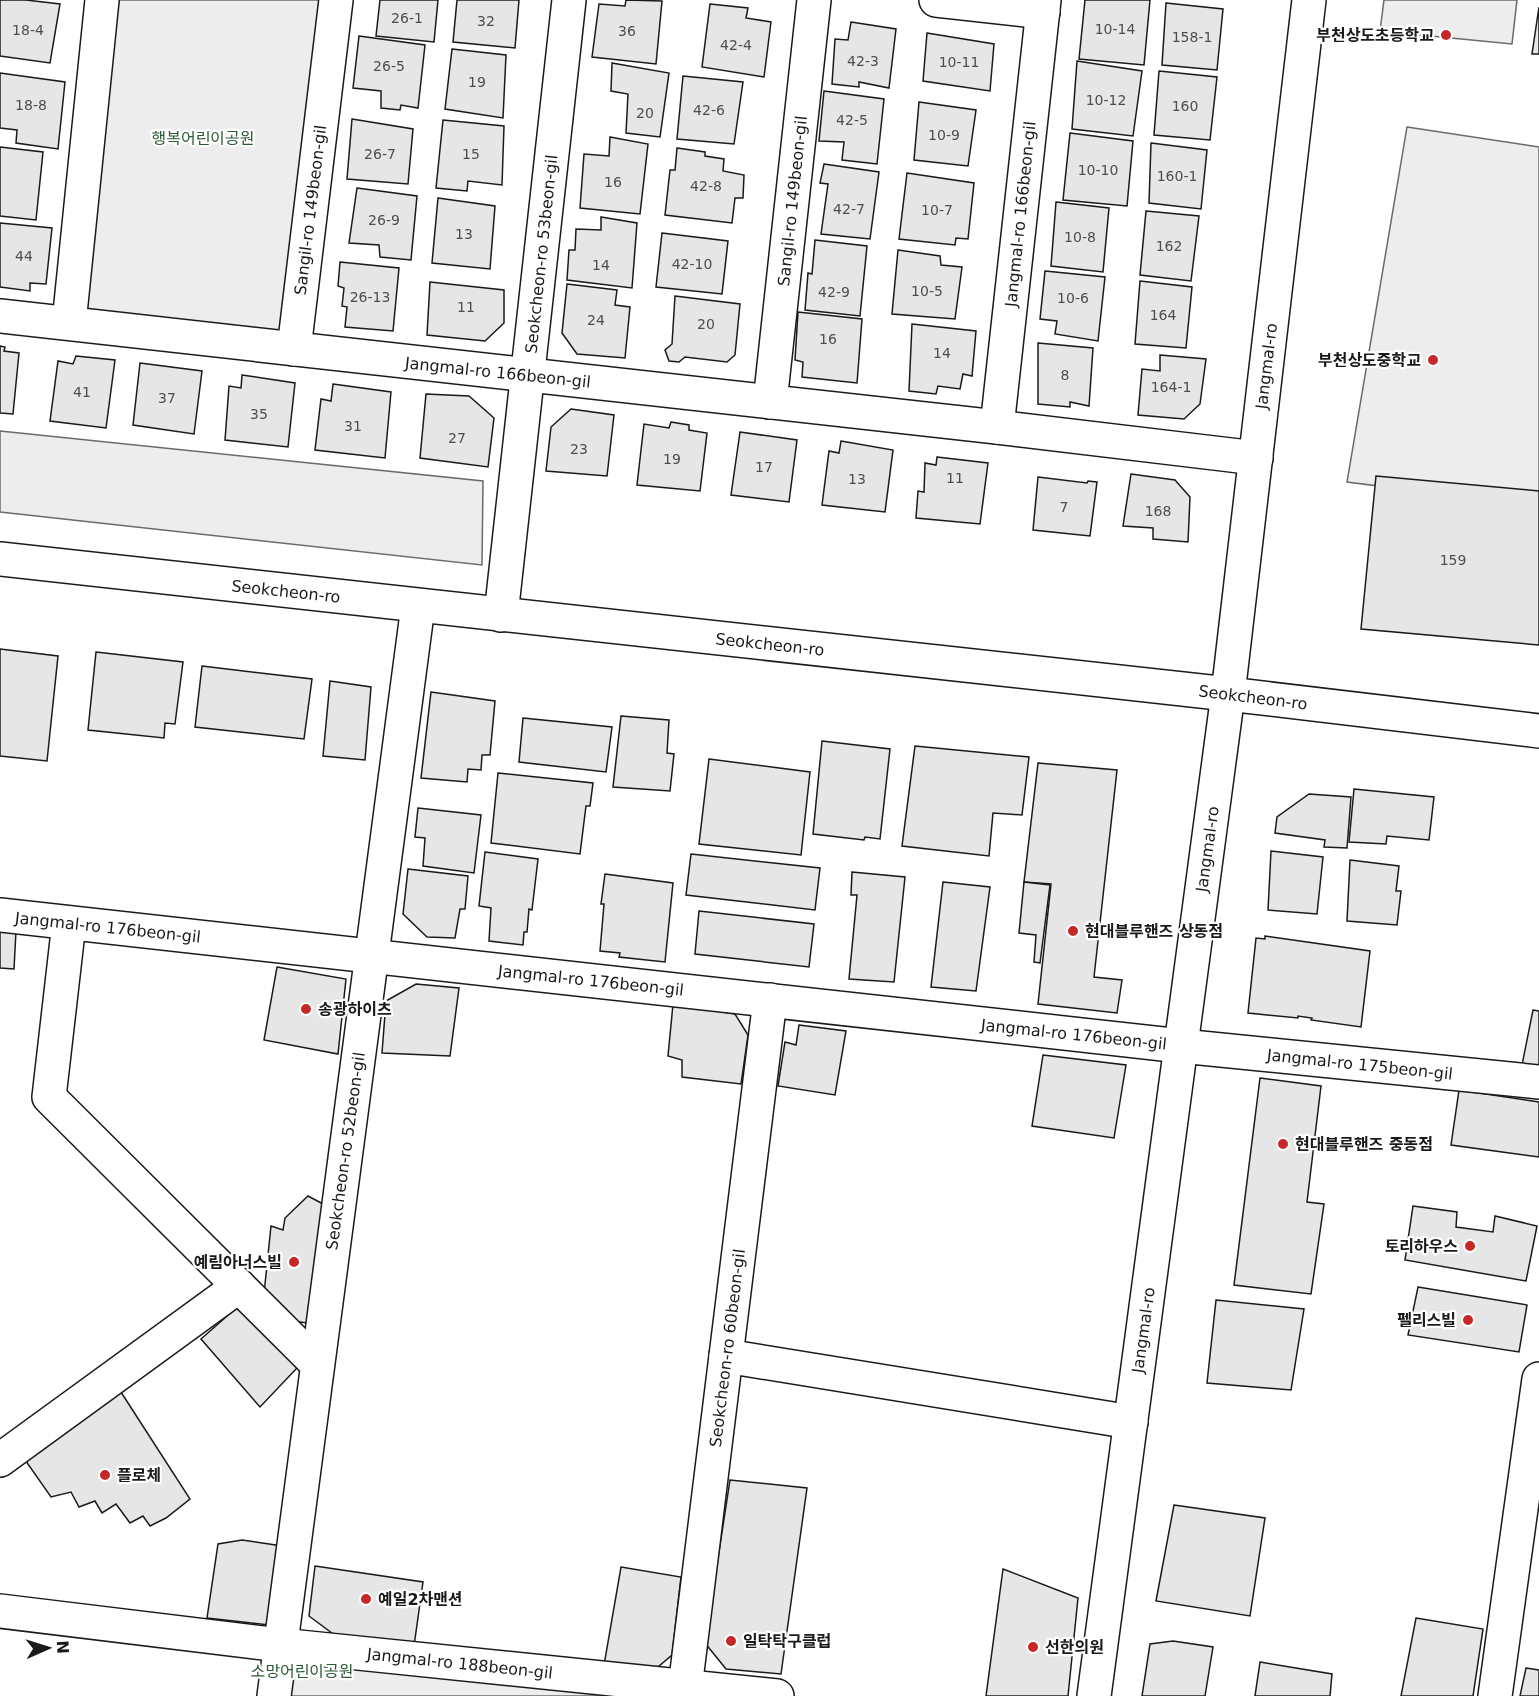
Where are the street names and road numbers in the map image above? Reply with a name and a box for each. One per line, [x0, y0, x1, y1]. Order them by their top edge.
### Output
street label: Sangil-ro 149beon-gil [774, 115, 811, 287]
street label: Jangmal-ro 166beon-gil [1001, 120, 1040, 309]
street label: Sangil-ro 149beon-gil [291, 124, 330, 296]
street label: Seokcheon-ro 53beon-gil [522, 154, 561, 354]
street label: Jangmal-ro [1252, 322, 1281, 411]
street label: Jangmal-ro 166beon-gil [403, 353, 592, 392]
street label: Seokcheon-ro [230, 576, 341, 607]
street label: Seokcheon-ro [714, 629, 825, 660]
street label: Seokcheon-ro [1197, 681, 1308, 714]
street label: Jangmal-ro [1192, 805, 1223, 894]
street label: Jangmal-ro 176beon-gil [13, 908, 202, 947]
street label: Jangmal-ro 176beon-gil [496, 961, 685, 1000]
street label: Jangmal-ro 176beon-gil [979, 1015, 1168, 1054]
street label: Jangmal-ro 175beon-gil [1265, 1045, 1454, 1084]
street label: Seokcheon-ro 52beon-gil [322, 1051, 369, 1251]
street label: Seokcheon-ro 60beon-gil [706, 1248, 749, 1448]
street label: Jangmal-ro [1128, 1286, 1159, 1375]
street label: Jangmal-ro 188beon-gil [365, 1644, 554, 1683]

